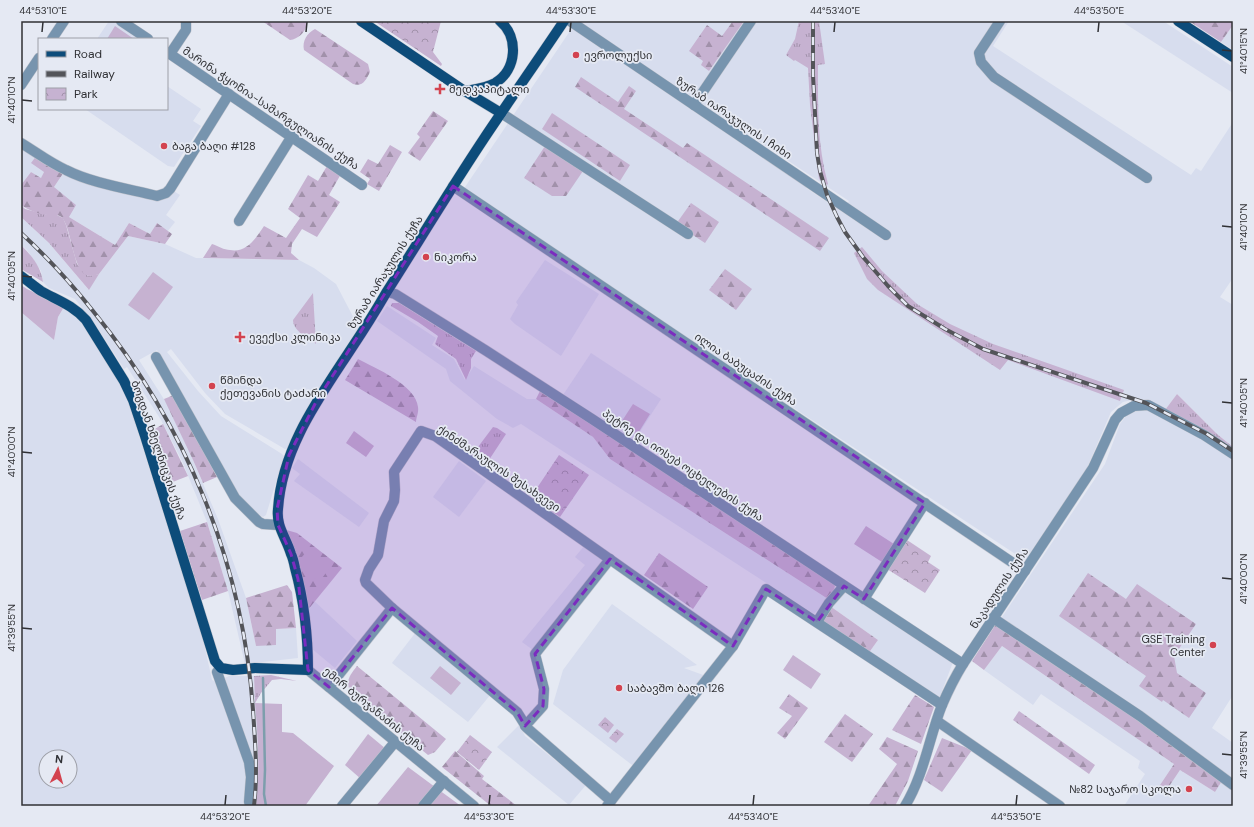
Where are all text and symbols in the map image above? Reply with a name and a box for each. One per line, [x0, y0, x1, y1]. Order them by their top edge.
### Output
text: 44°53'10"E [19, 4, 67, 17]
text: 44°53'20"E [282, 4, 332, 17]
text: 44°53'30"E [546, 4, 597, 17]
text: 44°53'40"E [810, 4, 860, 17]
text: 44°53'50"E [1074, 4, 1125, 17]
text: 41°40'15"N [1237, 28, 1250, 74]
legend [38, 38, 168, 110]
street label: მარინა ჭყონია-სამარგულიანის ქუჩა [180, 43, 362, 173]
text: Road [74, 46, 102, 62]
place label: ევროლუქსი [584, 48, 652, 62]
marker: ევროლუქსი [571, 50, 581, 60]
text: Railway [74, 66, 115, 82]
street label: ზურაბ იარაჯულის I ჩიხი [673, 74, 795, 162]
text: 41°40'10"N [5, 76, 18, 123]
place label: მედკაპიტალი [449, 82, 529, 96]
marker: მედკაპიტალი [434, 83, 446, 95]
text: Park [74, 86, 98, 102]
place label: ბაგა ბაღი #128 [172, 139, 256, 153]
marker: ბაგა ბაღი #128 [159, 141, 169, 151]
text: 41°40'10"N [1237, 203, 1250, 250]
street label: ზურაბ იარაჯულის ქუჩა [344, 213, 426, 331]
place label: ნიკორა [434, 250, 477, 264]
text: 41°40'05"N [5, 251, 18, 301]
marker: ნიკორა [421, 252, 431, 262]
street label: ილია ბაბუცაძის ქუჩა [692, 329, 800, 409]
place label: ევექსი კლინიკა [249, 330, 340, 344]
marker: ევექსი კლინიკა [234, 331, 246, 343]
place label: წმინდა ქეთევანის ტაძარი [220, 373, 326, 400]
street label: ბოგდან ხმელნიცკის ქუჩა [129, 378, 189, 522]
text: 41°40'05"N [1237, 378, 1250, 428]
marker: წმინდა ქეთევანის ტაძარი [207, 381, 217, 391]
street label: პეტრე და იოსებ ოცხელების ქუჩა [600, 406, 766, 524]
street label: ქინძმარაულის შესახვევი [435, 422, 563, 514]
text: 41°40'00"N [5, 427, 18, 477]
street label: ნაკადულის ქუჩა [967, 545, 1031, 631]
text: 41°40'00"N [1237, 554, 1250, 604]
text: 41°39'55"N [5, 604, 18, 652]
place label: GSE Training Center [1141, 632, 1205, 659]
marker: GSE Training Center [1208, 640, 1218, 650]
street label: ემირ ბურჯანაძის ქუჩა [321, 664, 427, 754]
place label: საბავშო ბაღი 126 [627, 681, 724, 695]
marker: საბავშო ბაღი 126 [614, 683, 624, 693]
text: 41°39'55"N [1237, 731, 1250, 779]
north arrow [38, 749, 78, 789]
text: N [54, 752, 64, 766]
place label: №82 საჯარო სკოლა [1069, 782, 1181, 796]
marker: №82 საჯარო სკოლა [1184, 784, 1194, 794]
text: 44°53'20"E [200, 810, 250, 823]
text: 44°53'30"E [464, 810, 515, 823]
text: 44°53'40"E [728, 810, 778, 823]
text: 44°53'50"E [991, 810, 1042, 823]

